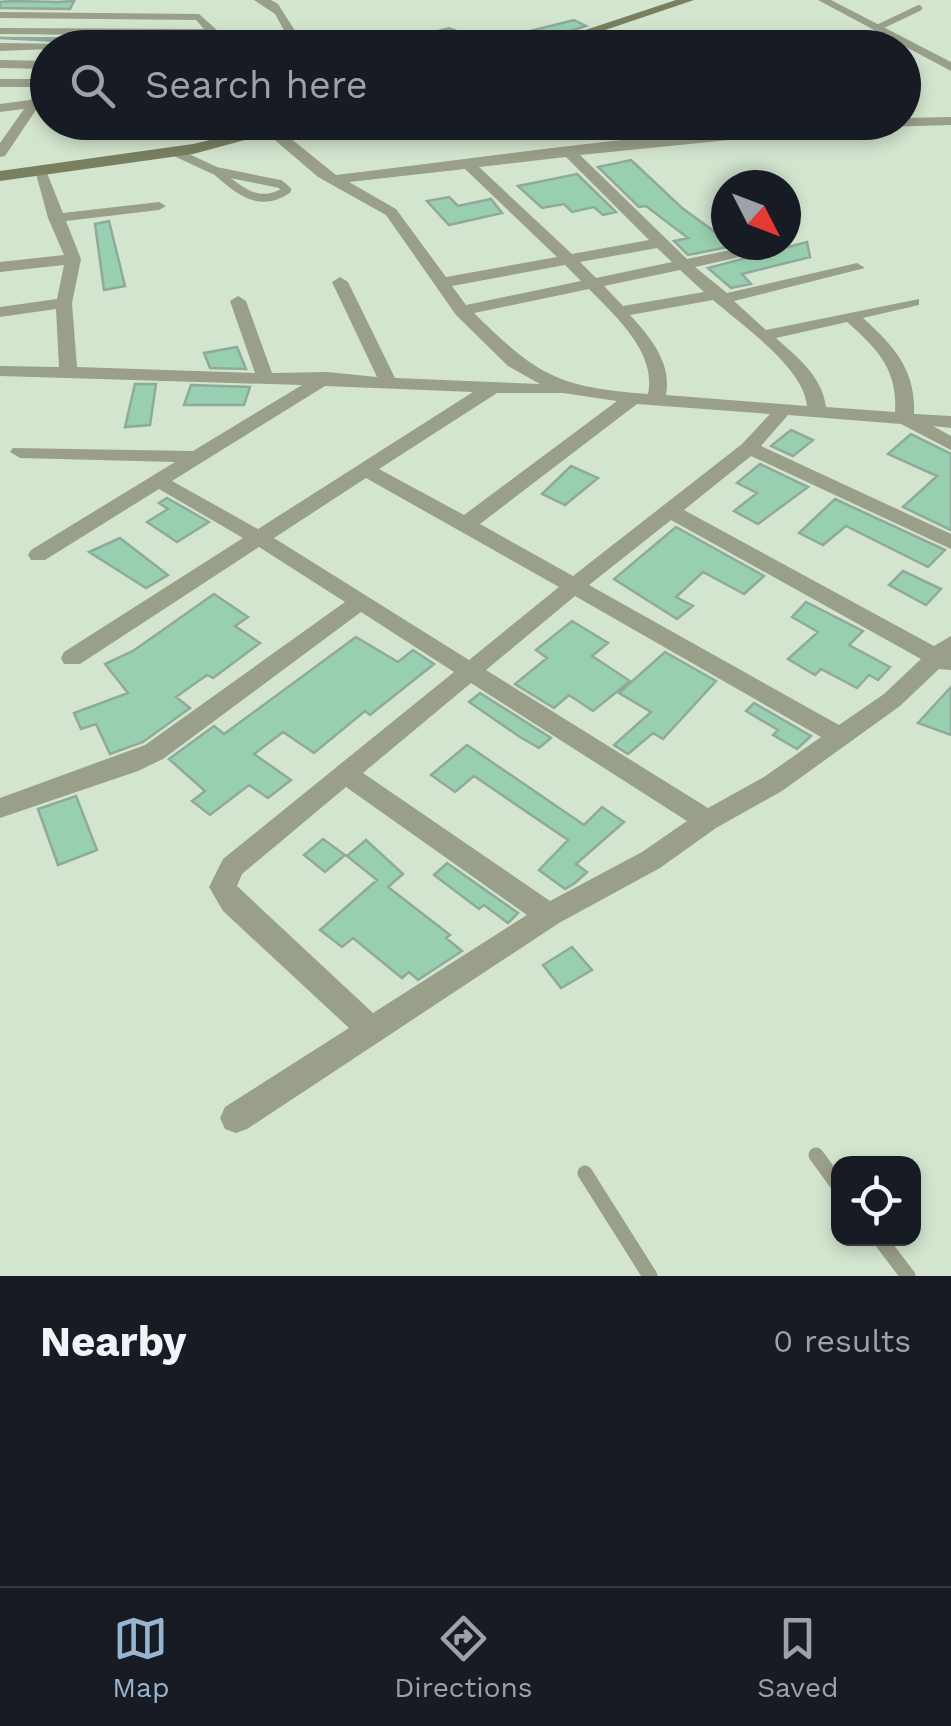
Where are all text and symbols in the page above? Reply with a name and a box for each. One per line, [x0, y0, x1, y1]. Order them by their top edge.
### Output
search box [30, 30, 921, 140]
icon: search [65, 58, 120, 113]
text: Search here [145, 63, 368, 107]
north arrow [711, 170, 801, 260]
map controls [831, 1156, 921, 1246]
button: locate [831, 1156, 921, 1246]
text: Nearby [40, 1317, 187, 1366]
text: 0 results [773, 1322, 911, 1360]
tab: Map [112, 1611, 170, 1704]
tab: Directions [394, 1611, 533, 1704]
tab: Saved [757, 1611, 839, 1704]

